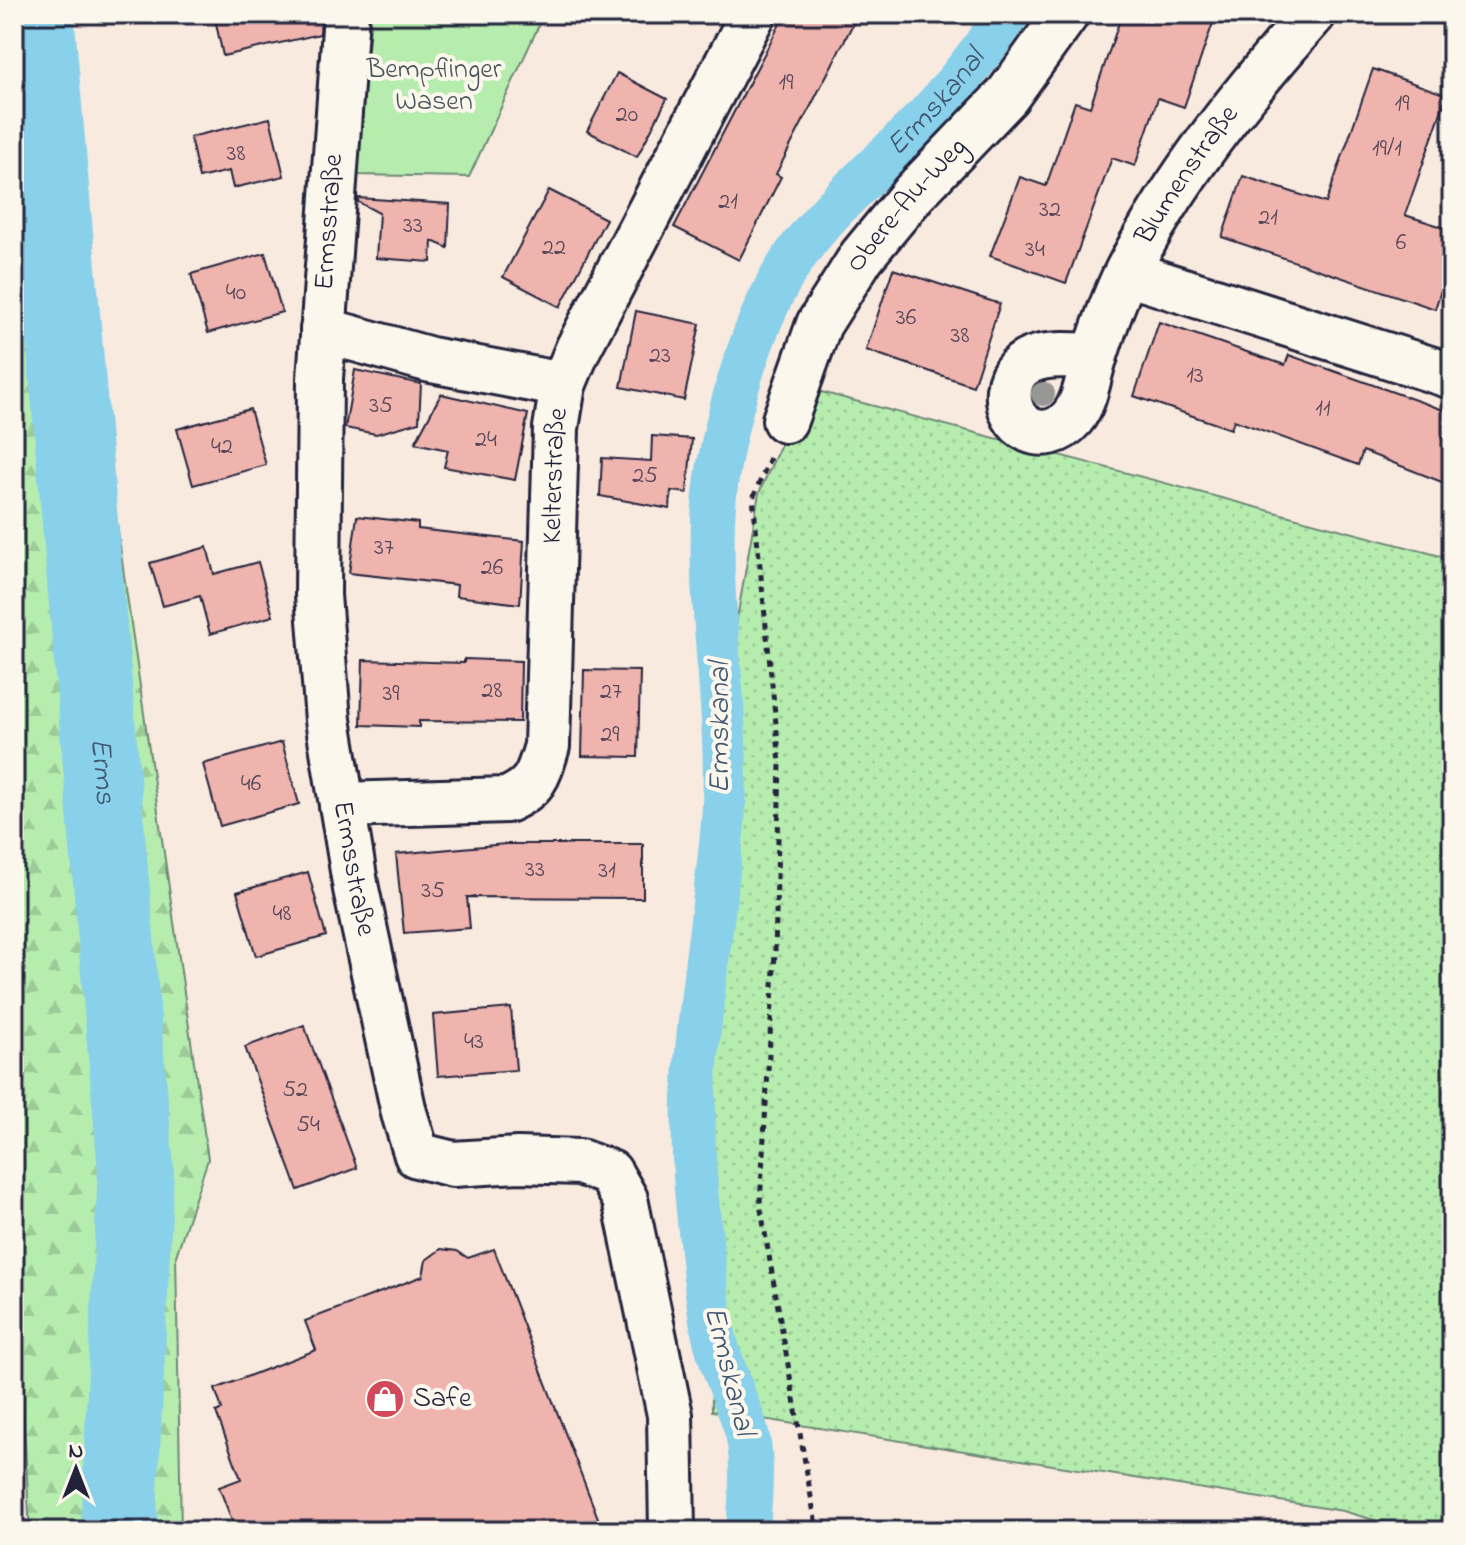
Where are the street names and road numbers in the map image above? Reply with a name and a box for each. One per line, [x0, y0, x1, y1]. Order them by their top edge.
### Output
street label: Blumenstraße [1125, 96, 1250, 253]
street label: Obere-Au-Weg [836, 128, 977, 281]
street label: Ermsstraße [305, 152, 355, 291]
street label: Kelterstraße [532, 404, 580, 544]
street label: Ermsstraße [321, 798, 386, 940]

